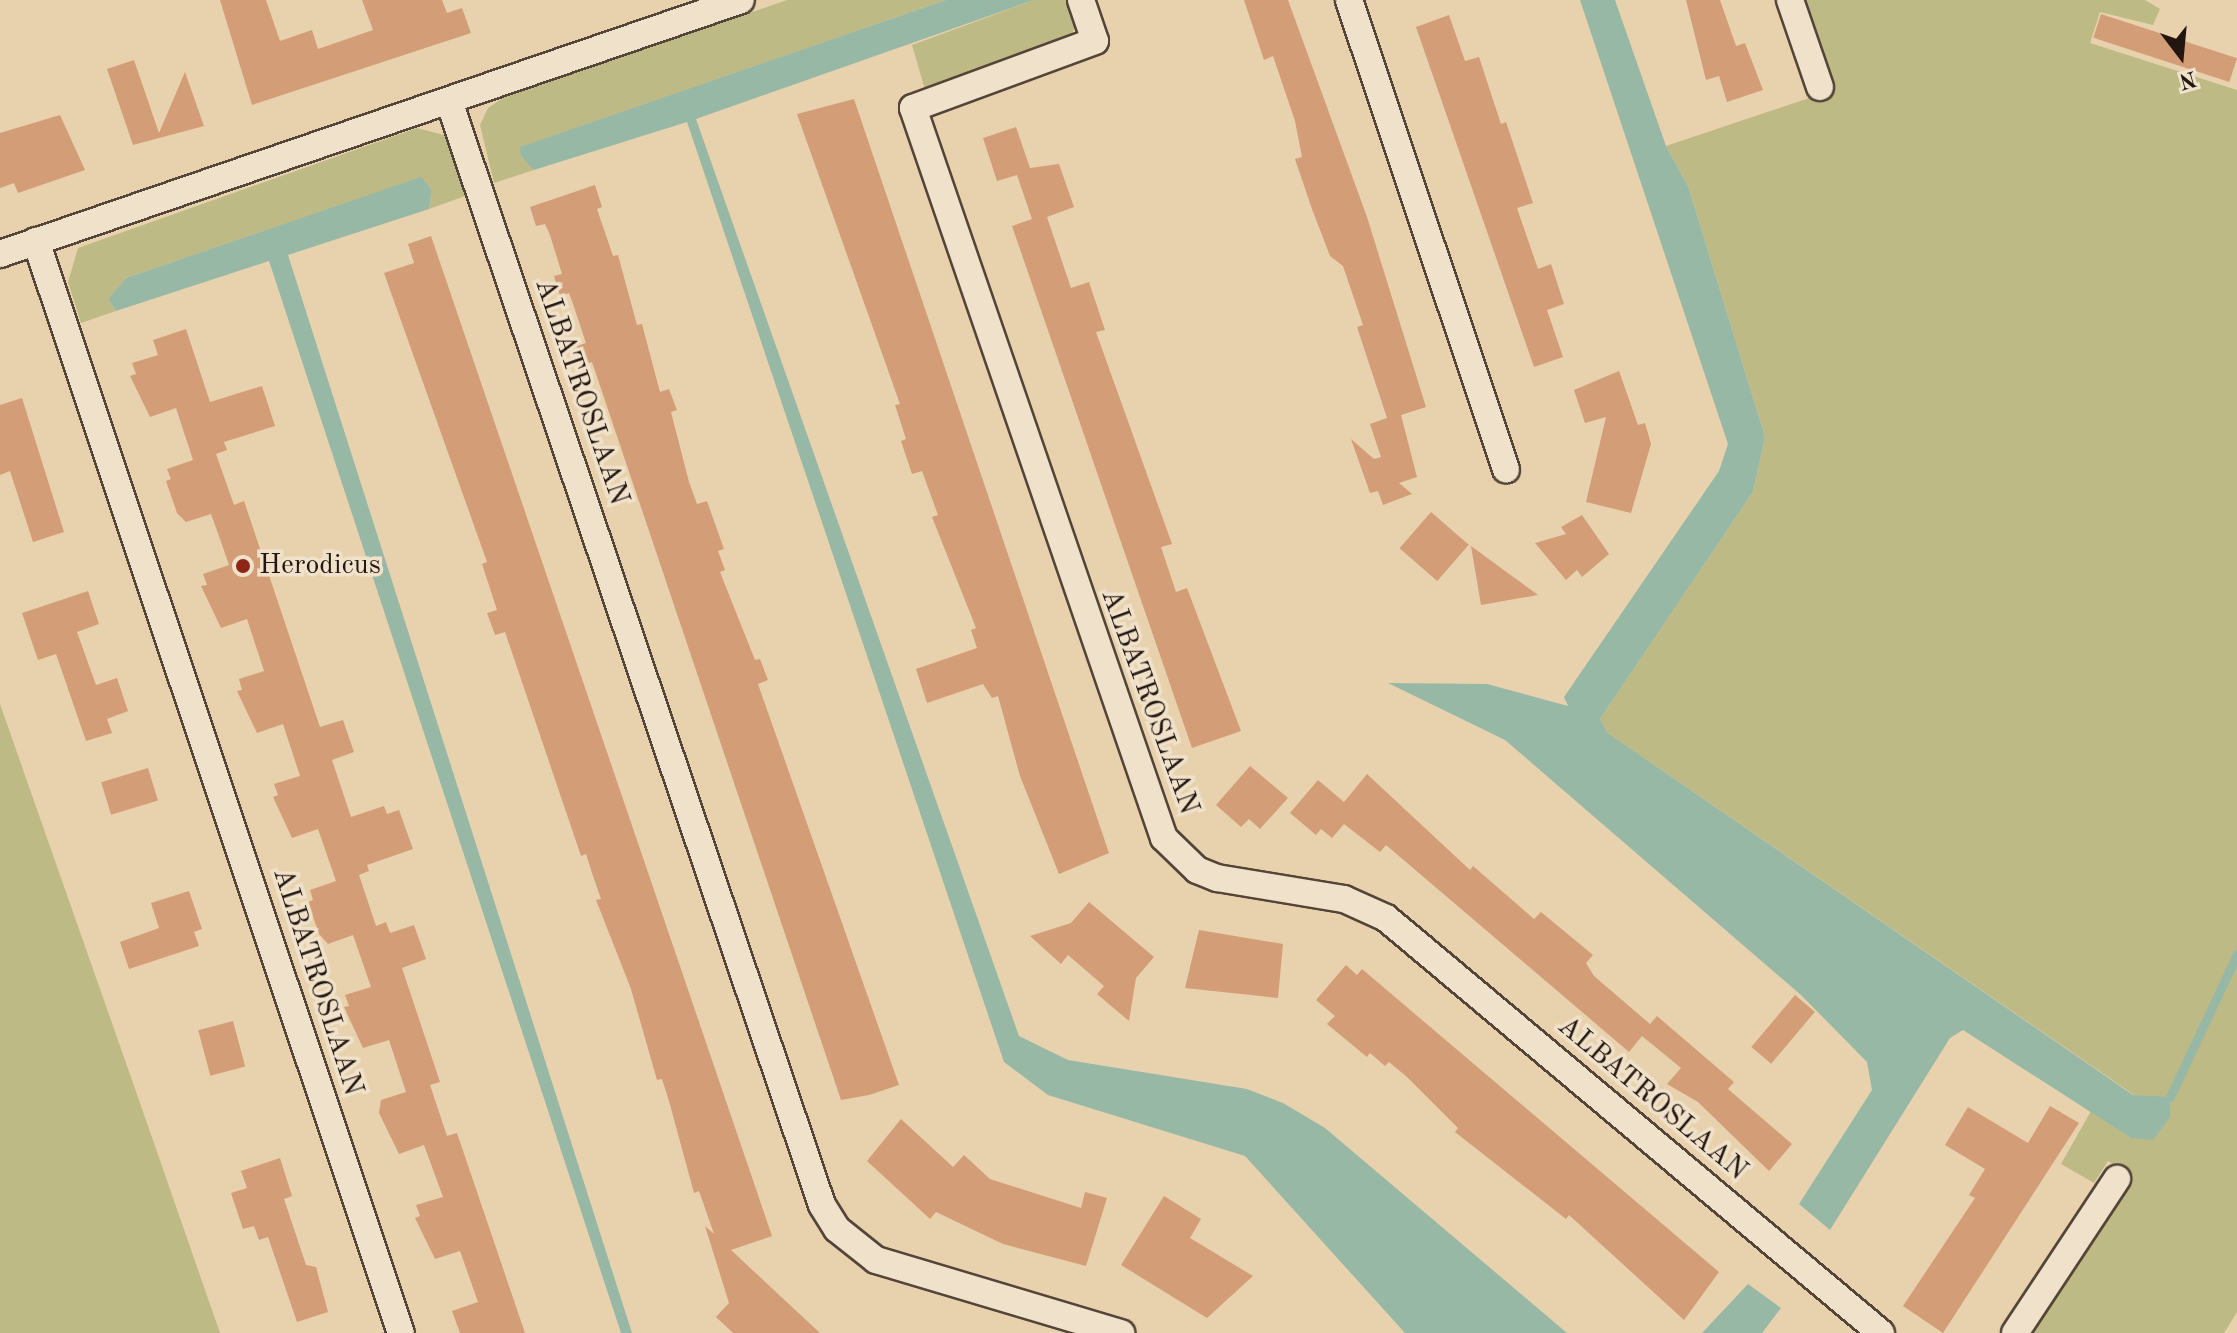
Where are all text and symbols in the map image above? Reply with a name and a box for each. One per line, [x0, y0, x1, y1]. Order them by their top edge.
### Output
north arrow [2141, 16, 2221, 96]
text: N [2177, 66, 2199, 92]
street label: ALBATROSLAAN [526, 274, 636, 510]
place label: Herodicus [259, 549, 381, 583]
marker: Herodicus [234, 557, 252, 575]
street label: ALBATROSLAAN [1093, 585, 1205, 819]
street label: ALBATROSLAAN [264, 864, 370, 1100]
street label: ALBATROSLAAN [1550, 1010, 1754, 1188]

